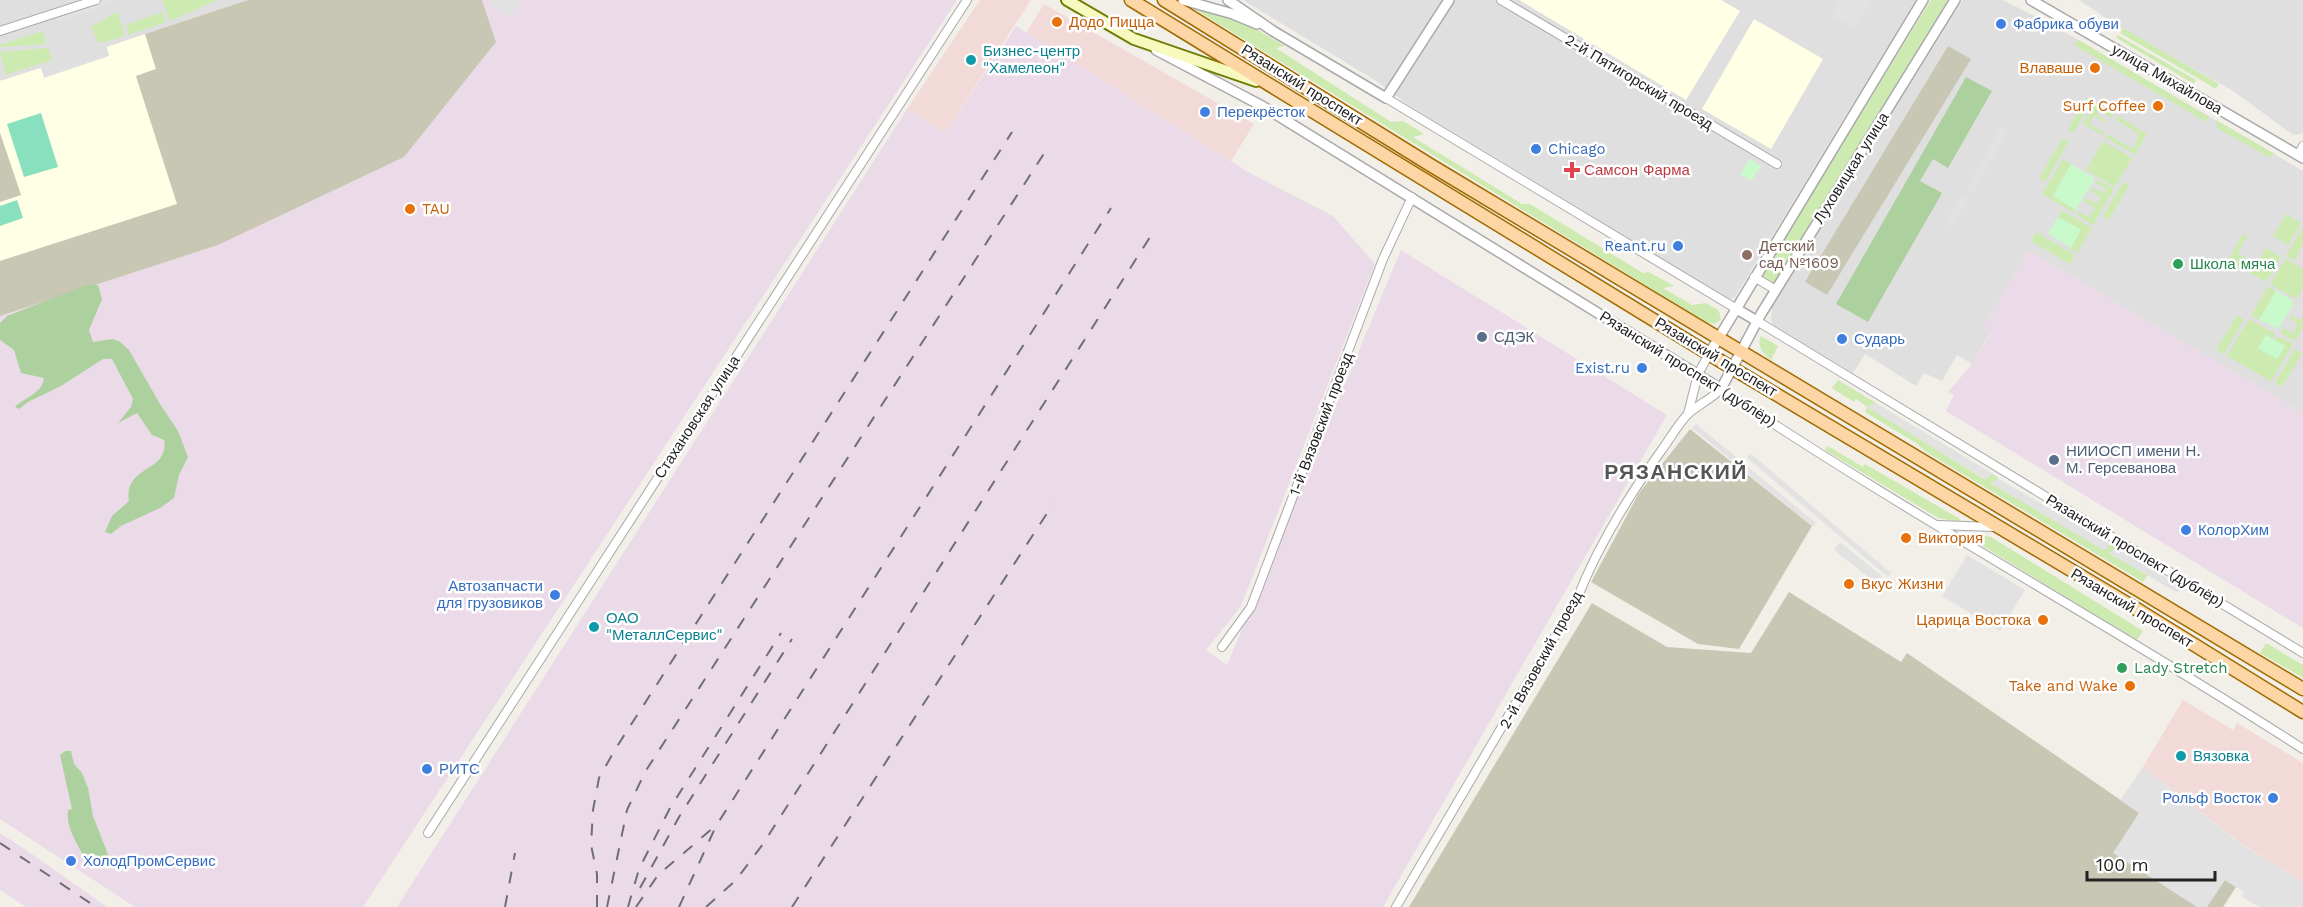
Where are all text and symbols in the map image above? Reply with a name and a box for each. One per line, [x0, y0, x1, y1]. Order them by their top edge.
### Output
place label: Додо Пицца [1069, 13, 1155, 31]
marker: Додо Пицца [1050, 15, 1064, 29]
place label: Фабрика обуви [2013, 15, 2119, 33]
marker: Фабрика обуви [1994, 17, 2008, 31]
street label: 2-й Пятигорский проезд [1562, 31, 1717, 134]
street label: Рязанский проспект [1238, 40, 1366, 130]
street label: улица Михайлова [2109, 40, 2226, 118]
place label: Бизнес-центр "Хамелеон" [983, 42, 1080, 77]
marker: Бизнес-центр "Хамелеон" [964, 53, 978, 67]
place label: Влаваше [2019, 59, 2083, 77]
marker: Влаваше [2088, 61, 2102, 75]
place label: Surf Coffee [2063, 97, 2146, 115]
marker: Surf Coffee [2151, 99, 2165, 113]
place label: Перекрёсток [1217, 103, 1306, 121]
marker: Перекрёсток [1198, 105, 1212, 119]
street label: Луховицкая улица [1809, 108, 1893, 227]
place label: Chicago [1548, 140, 1605, 158]
marker: Chicago [1529, 142, 1543, 156]
place label: Самсон Фарма [1584, 161, 1690, 179]
marker: Самсон Фарма [1565, 163, 1579, 177]
place label: TAU [422, 200, 450, 218]
marker: TAU [403, 202, 417, 216]
place label: Reant.ru [1604, 237, 1666, 255]
place label: Детский сад №1609 [1759, 237, 1839, 272]
marker: Reant.ru [1671, 239, 1685, 253]
marker: Детский сад №1609 [1740, 248, 1754, 262]
place label: Школа мяча [2190, 255, 2276, 273]
marker: Школа мяча [2171, 257, 2185, 271]
street label: Рязанский проспект (дублёр) [1596, 307, 1780, 431]
street label: Рязанский проспект [1652, 313, 1781, 401]
place label: СДЭК [1494, 328, 1534, 346]
marker: СДЭК [1475, 330, 1489, 344]
place label: Сударь [1854, 330, 1905, 348]
marker: Сударь [1835, 332, 1849, 346]
street label: 1-й Вязовский проезд [1285, 350, 1357, 498]
street label: Стахановская улица [650, 352, 744, 482]
place label: Exist.ru [1575, 359, 1630, 377]
marker: Exist.ru [1635, 361, 1649, 375]
place label: НИИОСП имени Н. М. Герсеванова [2066, 442, 2200, 477]
marker: НИИОСП имени Н. М. Герсеванова [2047, 453, 2061, 467]
district label: РЯЗАНСКИЙ [1604, 459, 1748, 484]
street label: Рязанский проспект (дублёр) [2043, 491, 2227, 611]
place label: КолорХим [2198, 521, 2269, 539]
marker: КолорХим [2179, 523, 2193, 537]
place label: Виктория [1918, 529, 1983, 547]
marker: Виктория [1899, 531, 1913, 545]
street label: Рязанский проспект [2068, 564, 2196, 652]
place label: Вкус Жизни [1861, 575, 1943, 593]
place label: Автозапчасти для грузовиков [437, 577, 543, 612]
marker: Вкус Жизни [1842, 577, 1856, 591]
marker: Автозапчасти для грузовиков [548, 588, 562, 602]
street label: 2-й Вязовский проезд [1496, 588, 1586, 732]
place label: ОАО "МеталлСервис" [606, 609, 723, 644]
place label: Царица Востока [1916, 611, 2032, 629]
marker: Царица Востока [2036, 613, 2050, 627]
marker: ОАО "МеталлСервис" [587, 620, 601, 634]
place label: Lady Stretch [2134, 659, 2228, 677]
marker: Lady Stretch [2115, 661, 2129, 675]
place label: Take and Wake [2009, 677, 2118, 695]
marker: Take and Wake [2123, 679, 2137, 693]
place label: Вязовка [2193, 747, 2250, 765]
marker: Вязовка [2174, 749, 2188, 763]
place label: РИТС [439, 760, 480, 778]
marker: РИТС [420, 762, 434, 776]
place label: Рольф Восток [2162, 789, 2261, 807]
marker: Рольф Восток [2266, 791, 2280, 805]
scale bar [2087, 844, 2214, 882]
place label: ХолодПромСервис [83, 852, 216, 870]
marker: ХолодПромСервис [64, 854, 78, 868]
text: 100 m [2096, 854, 2149, 875]

